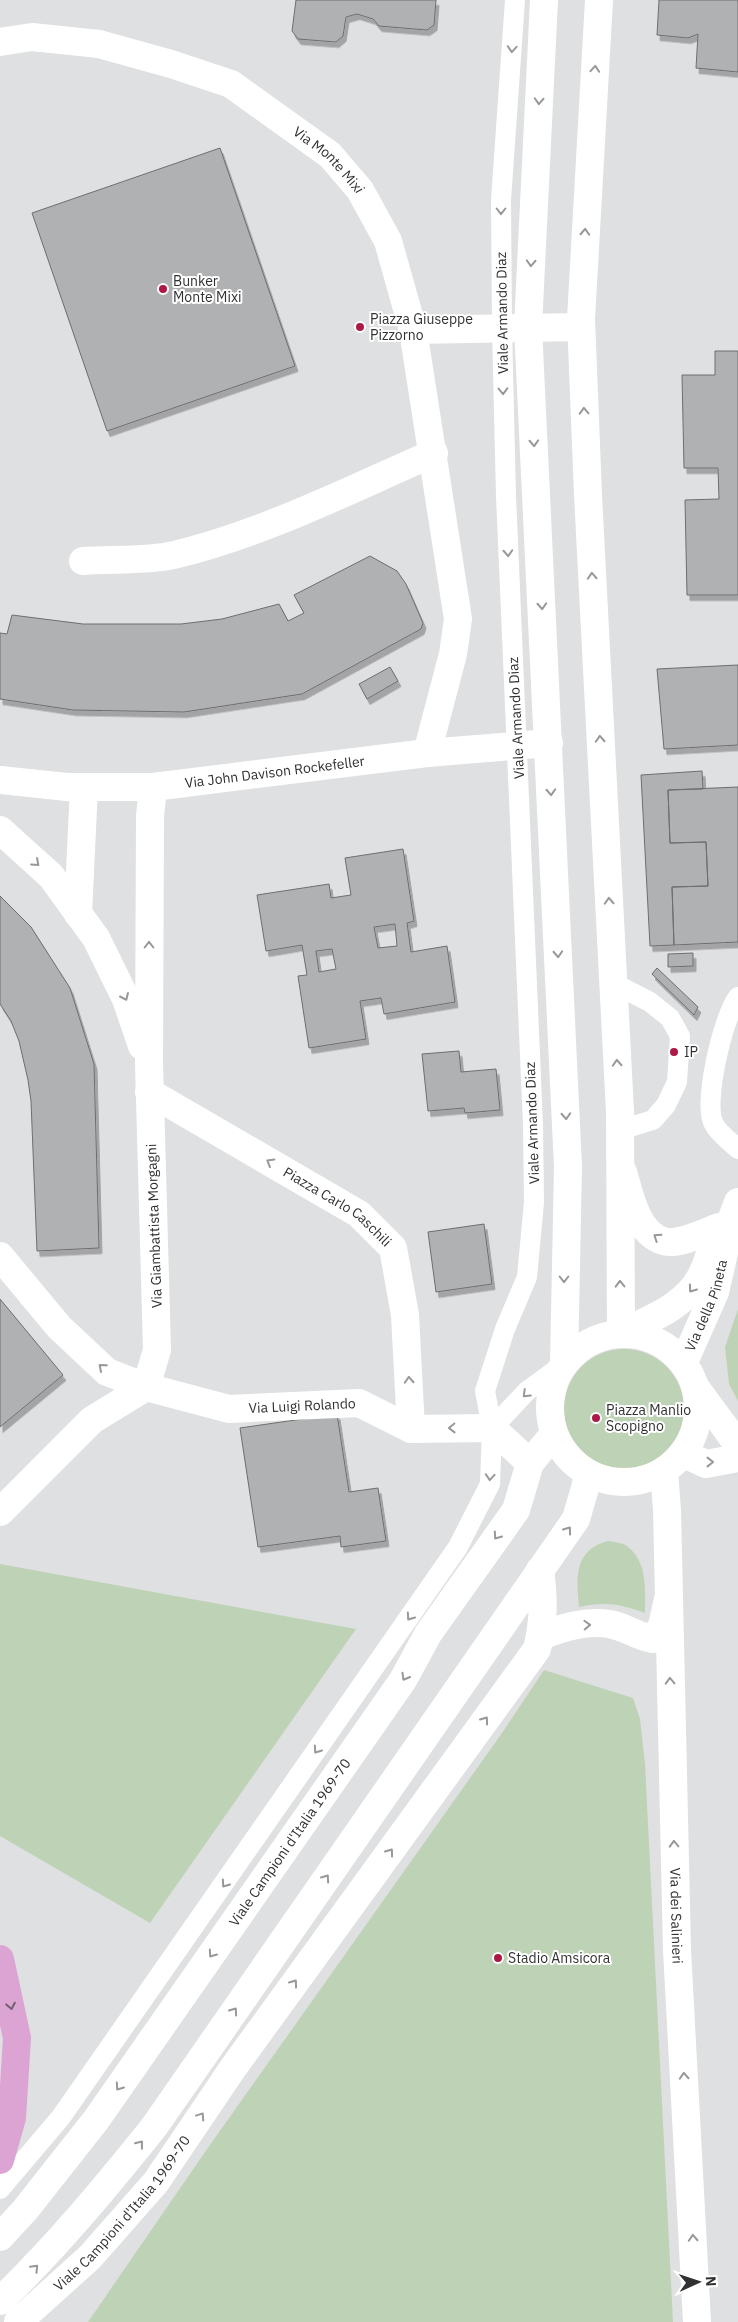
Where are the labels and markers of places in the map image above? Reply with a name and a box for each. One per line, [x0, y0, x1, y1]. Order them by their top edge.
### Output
place label: Bunker Monte Mixi [173, 272, 241, 306]
marker: Bunker Monte Mixi [157, 283, 169, 295]
place label: Piazza Giuseppe Pizzorno [370, 310, 473, 344]
marker: Piazza Giuseppe Pizzorno [354, 321, 366, 333]
place label: IP [684, 1043, 698, 1061]
marker: IP [668, 1046, 680, 1058]
place label: Piazza Manlio Scopigno [606, 1401, 691, 1435]
marker: Piazza Manlio Scopigno [590, 1412, 602, 1424]
place label: Stadio Amsicora [508, 1949, 611, 1967]
marker: Stadio Amsicora [492, 1952, 504, 1964]

